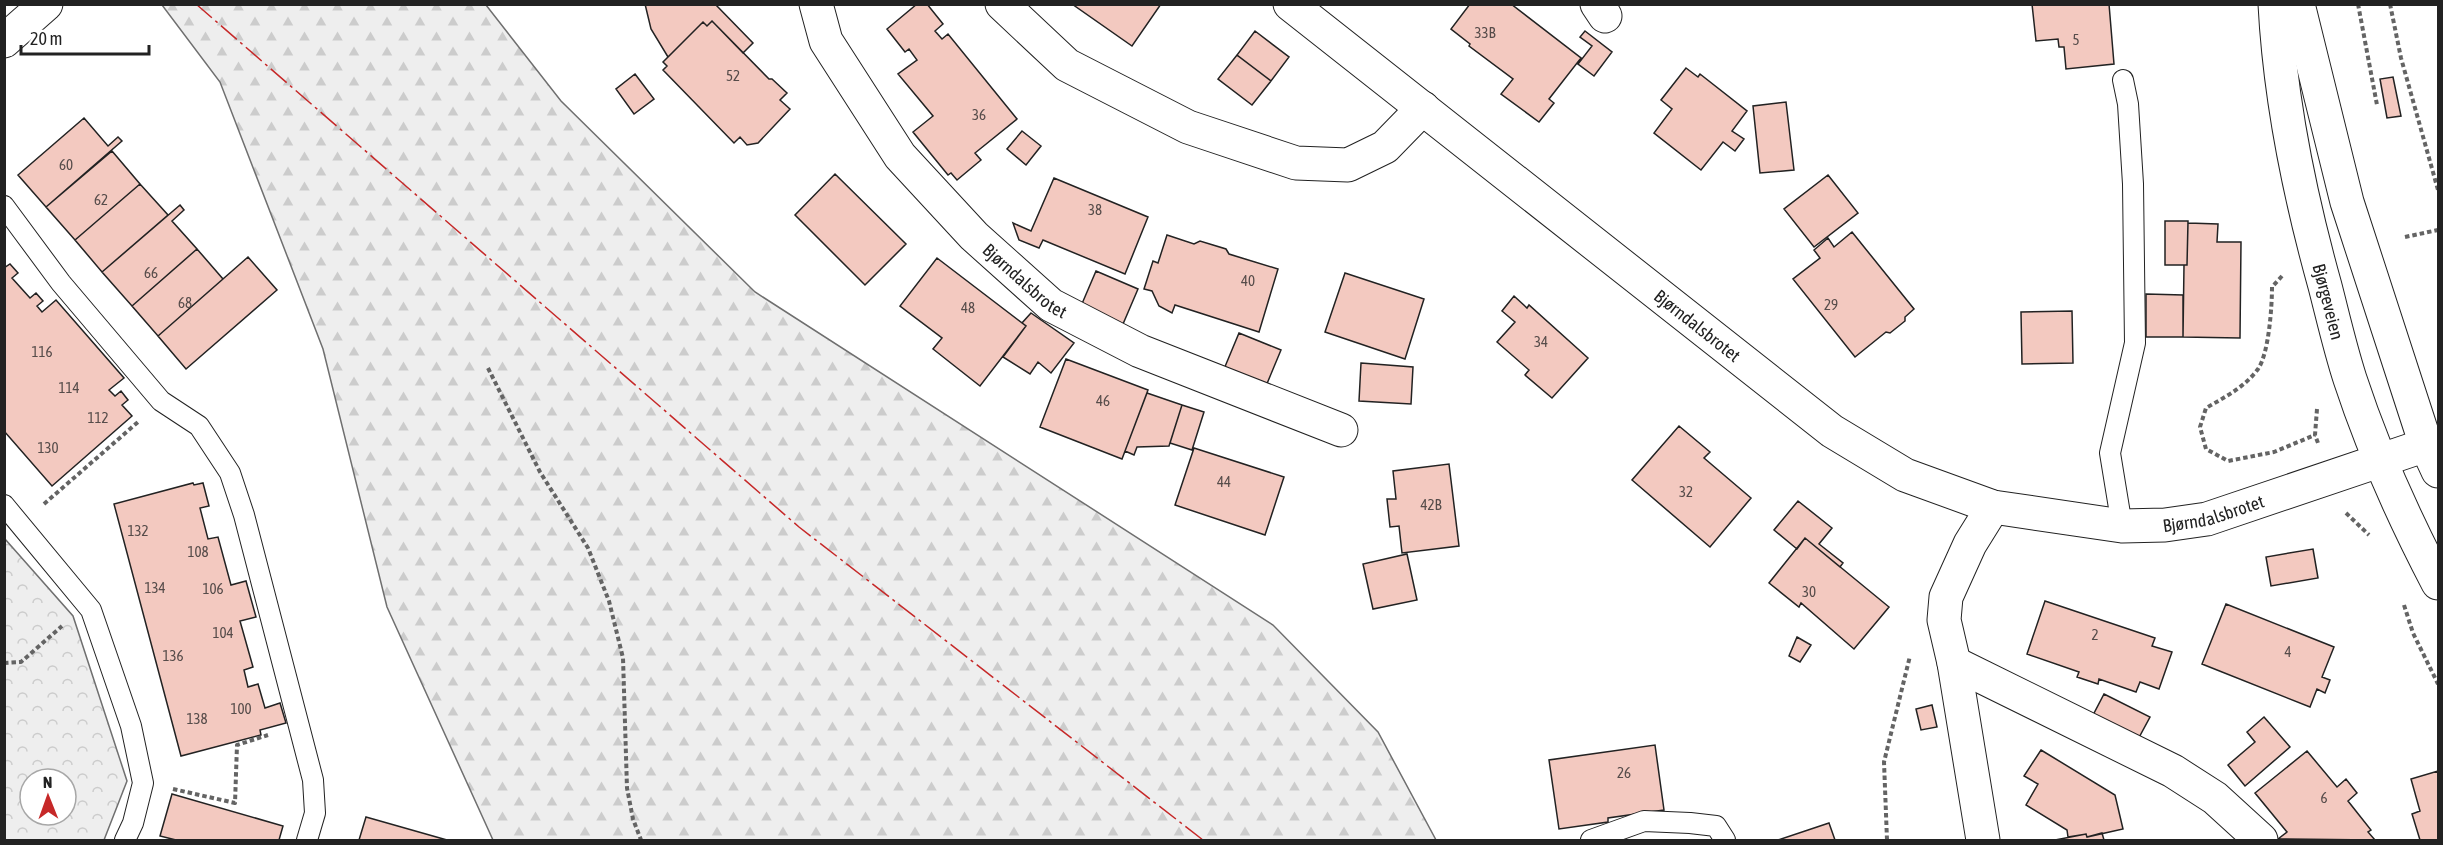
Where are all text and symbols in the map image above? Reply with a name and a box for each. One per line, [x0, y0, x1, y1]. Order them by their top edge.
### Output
scale bar [21, 18, 148, 56]
house number: 33B [1474, 24, 1496, 41]
text: 20 m [30, 28, 62, 49]
house number: 5 [2072, 31, 2080, 48]
house number: 52 [726, 67, 740, 84]
house number: 36 [972, 106, 986, 123]
house number: 60 [59, 156, 73, 173]
house number: 62 [94, 191, 108, 208]
house number: 38 [1088, 201, 1102, 218]
street label: Bjørndalsbrotet [979, 239, 1071, 322]
street label: Bjørgeveien [2309, 261, 2349, 342]
house number: 66 [144, 264, 158, 281]
house number: 40 [1241, 272, 1255, 289]
street label: Bjørndalsbrotet [1650, 285, 1745, 366]
house number: 68 [178, 294, 192, 311]
house number: 29 [1824, 296, 1838, 313]
house number: 48 [961, 299, 975, 316]
house number: 34 [1534, 333, 1548, 350]
house number: 116 [31, 343, 53, 360]
house number: 114 [58, 379, 80, 396]
house number: 46 [1096, 392, 1110, 409]
house number: 112 [87, 409, 109, 426]
house number: 130 [37, 439, 59, 456]
house number: 44 [1217, 473, 1231, 490]
house number: 32 [1679, 483, 1693, 500]
street label: Bjørndalsbrotet [2161, 490, 2267, 536]
house number: 42B [1420, 496, 1442, 513]
house number: 132 [127, 522, 149, 539]
house number: 108 [187, 543, 209, 560]
house number: 134 [144, 579, 166, 596]
house number: 106 [202, 580, 224, 597]
house number: 30 [1802, 583, 1816, 600]
house number: 104 [212, 624, 234, 641]
house number: 2 [2091, 626, 2099, 643]
house number: 4 [2284, 643, 2292, 660]
house number: 136 [162, 647, 184, 664]
house number: 100 [230, 700, 252, 717]
house number: 138 [186, 710, 208, 727]
house number: 26 [1617, 764, 1631, 781]
north arrow [18, 767, 78, 827]
text: N [43, 773, 53, 791]
house number: 6 [2320, 789, 2328, 806]

